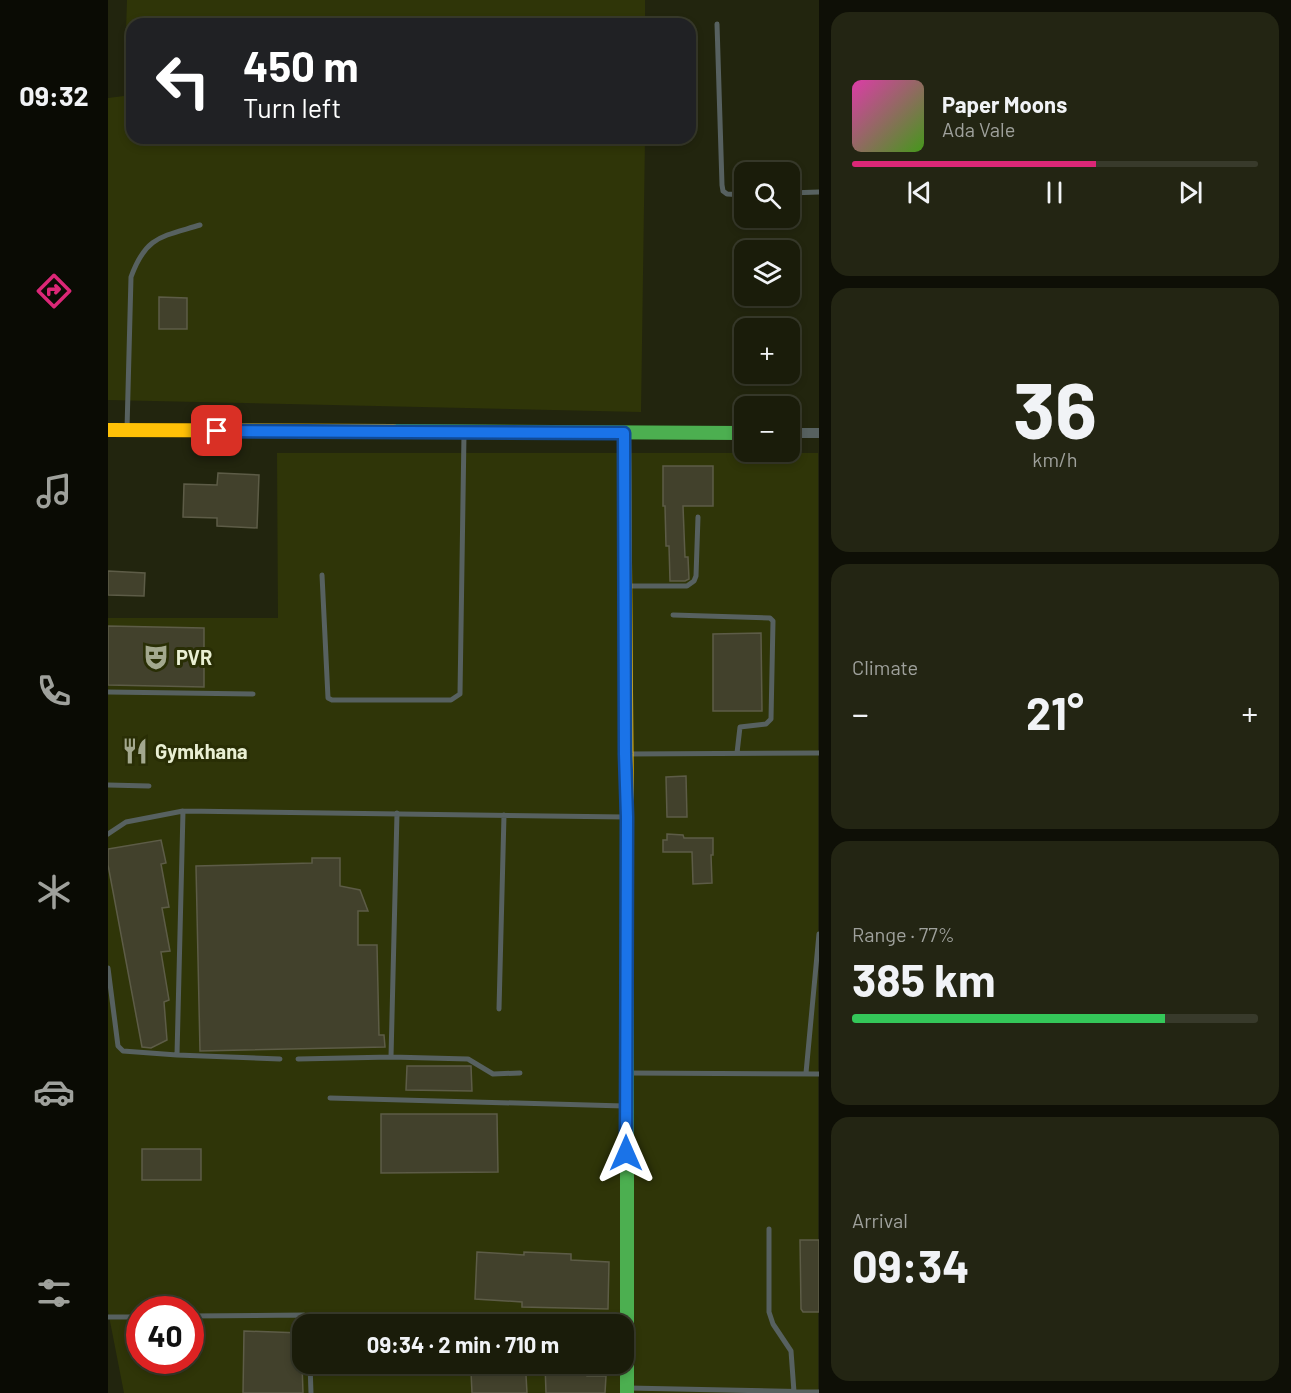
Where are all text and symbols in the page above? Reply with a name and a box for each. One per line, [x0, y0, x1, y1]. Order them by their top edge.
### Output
text: 450 m [243, 40, 358, 90]
icon: left [144, 42, 222, 120]
text: 09:32 [19, 79, 89, 111]
text: Turn left [243, 91, 341, 123]
text: Paper Moons [942, 91, 1067, 117]
text: Ada Vale [942, 117, 1015, 141]
map controls [734, 162, 800, 462]
button: search [734, 162, 800, 228]
icon: previous [903, 176, 936, 209]
icon: pause [1038, 176, 1071, 209]
icon: next [1174, 176, 1207, 209]
button: layers [734, 240, 800, 306]
icon: directions [33, 270, 75, 312]
button: + [734, 318, 800, 384]
text: 36 [1013, 361, 1097, 455]
button: − [734, 396, 800, 462]
pin [191, 405, 242, 456]
icon: arrive [200, 414, 233, 447]
text: km/h [1032, 447, 1078, 471]
icon: music [33, 470, 75, 512]
theatre icon: PVR [141, 642, 171, 672]
place label: PVR [176, 645, 212, 669]
text: Climate [852, 655, 918, 679]
icon: phone [33, 670, 75, 712]
text: 21° [1026, 685, 1084, 739]
text: − [852, 693, 869, 733]
text: + [1242, 693, 1258, 733]
restaurant icon: Gymkhana [120, 736, 150, 766]
place label: Gymkhana [155, 739, 248, 763]
icon: climate [33, 871, 75, 913]
text: Range · 77% [852, 922, 955, 946]
text: 385 km [852, 952, 995, 1006]
icon: car [33, 1071, 75, 1113]
position arrow [594, 1121, 658, 1185]
text: Arrival [852, 1208, 908, 1232]
text: 09:34 [852, 1238, 969, 1292]
icon: filters [33, 1272, 75, 1314]
speed limit sign: 40 [126, 1296, 204, 1374]
text: 09:34 · 2 min · 710 m [367, 1331, 559, 1357]

